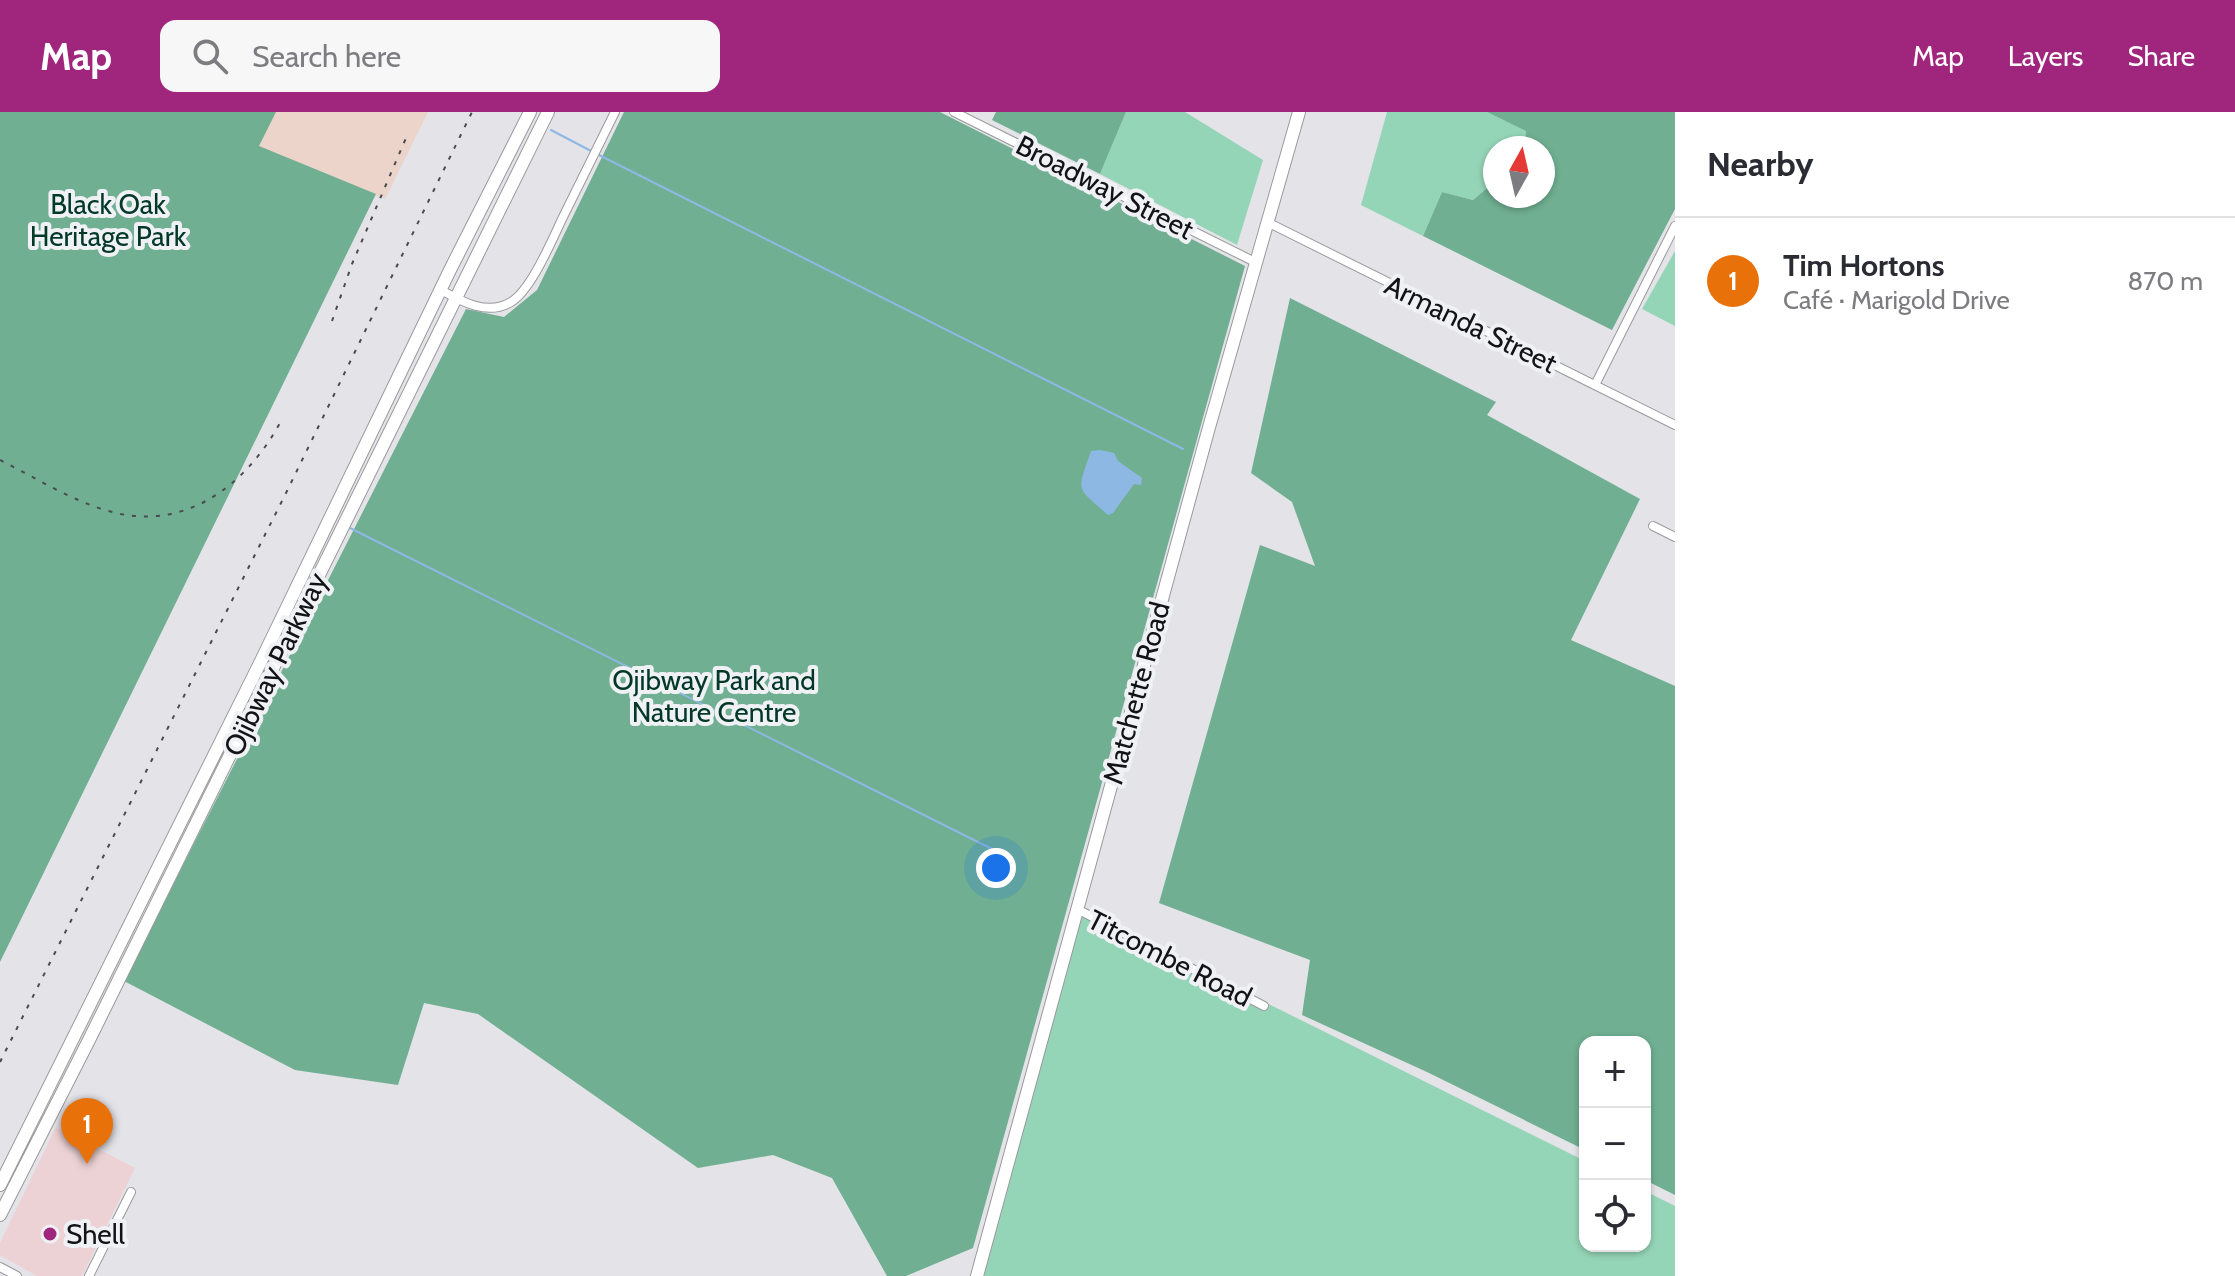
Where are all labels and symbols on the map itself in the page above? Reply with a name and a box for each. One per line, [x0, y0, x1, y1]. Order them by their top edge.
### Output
street label: Broadway Street [1010, 128, 1200, 246]
north arrow [1483, 136, 1555, 208]
park label: Black Oak Heritage Park [30, 187, 187, 253]
street label: Armanda Street [1380, 268, 1562, 380]
street label: Ojibway Parkway [216, 567, 334, 761]
street label: Matchette Road [1095, 598, 1177, 788]
park label: Ojibway Park and Nature Centre [612, 663, 816, 729]
your location [976, 848, 1016, 888]
street label: Titcombe Road [1082, 902, 1258, 1014]
pin: 1 [61, 1098, 113, 1164]
place label: Shell [66, 1217, 125, 1251]
marker: Shell [41, 1225, 59, 1243]

